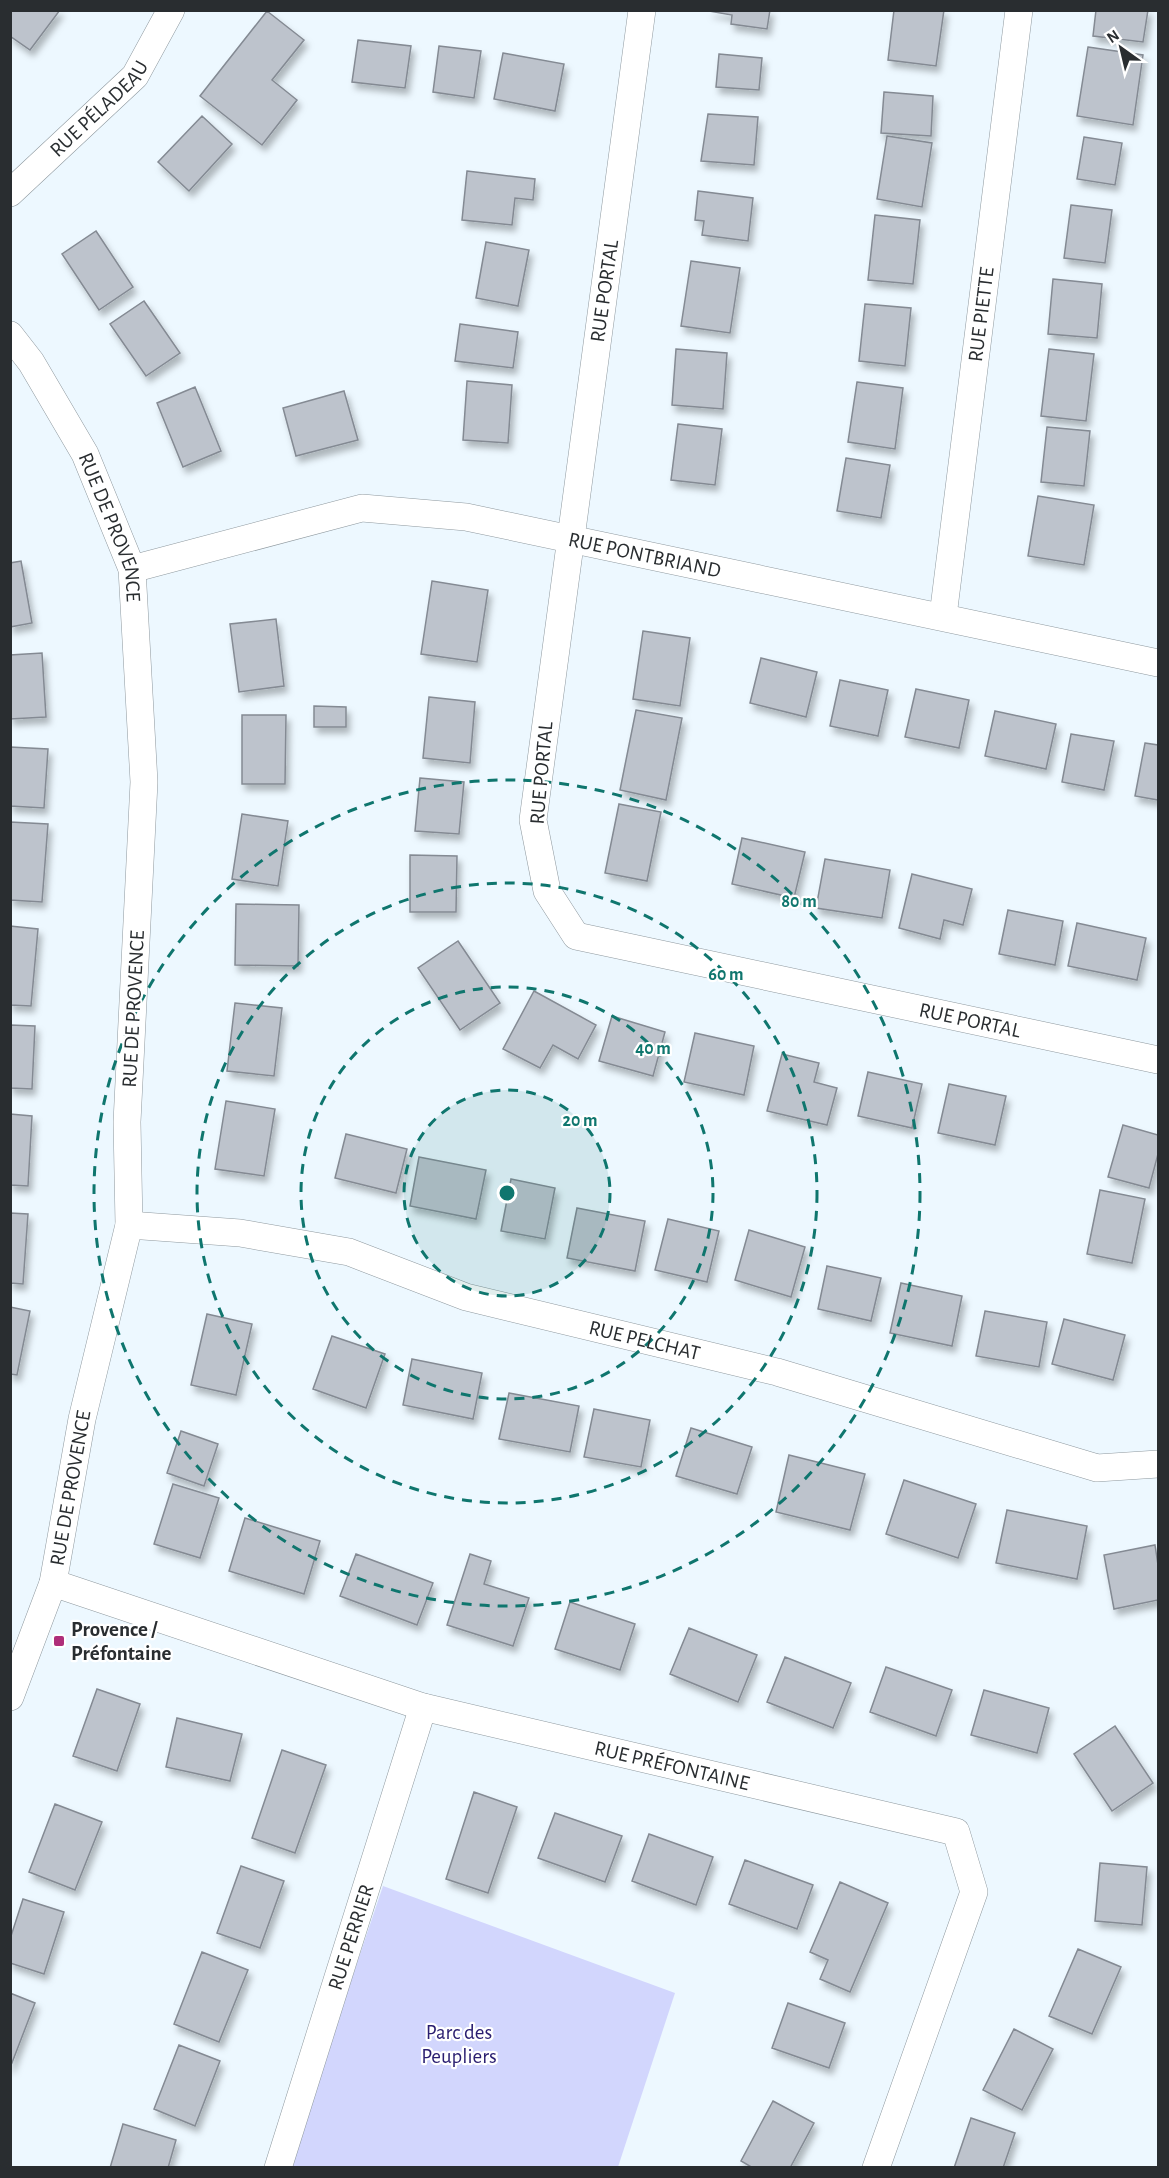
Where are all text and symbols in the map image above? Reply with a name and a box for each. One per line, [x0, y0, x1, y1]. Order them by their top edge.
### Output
north arrow [1091, 18, 1151, 78]
text: N [1104, 27, 1122, 46]
street label: RUE PÉLADEAU [46, 57, 152, 161]
street label: RUE PORTAL [587, 238, 622, 344]
street label: RUE PIETTE [965, 266, 998, 363]
street label: RUE DE PROVENCE [75, 450, 144, 602]
street label: RUE PONTBRIAND [566, 529, 723, 581]
street label: RUE PORTAL [527, 721, 556, 825]
text: 80 m [781, 893, 817, 911]
street label: RUE DE PROVENCE [119, 930, 148, 1088]
text: 60 m [708, 966, 744, 984]
street label: RUE PORTAL [917, 999, 1023, 1041]
text: 40 m [635, 1040, 671, 1058]
text: 20 m [562, 1112, 598, 1130]
centre of rings [497, 1183, 517, 1203]
street label: RUE PELCHAT [587, 1317, 702, 1364]
street label: RUE DE PROVENCE [46, 1409, 95, 1567]
place label: Provence / Préfontaine [71, 1619, 172, 1664]
marker: Provence / Préfontaine [52, 1634, 66, 1648]
street label: RUE PRÉFONTAINE [592, 1738, 752, 1794]
street label: RUE PERRIER [325, 1882, 378, 1993]
park label: Parc des Peupliers [421, 2022, 497, 2067]

